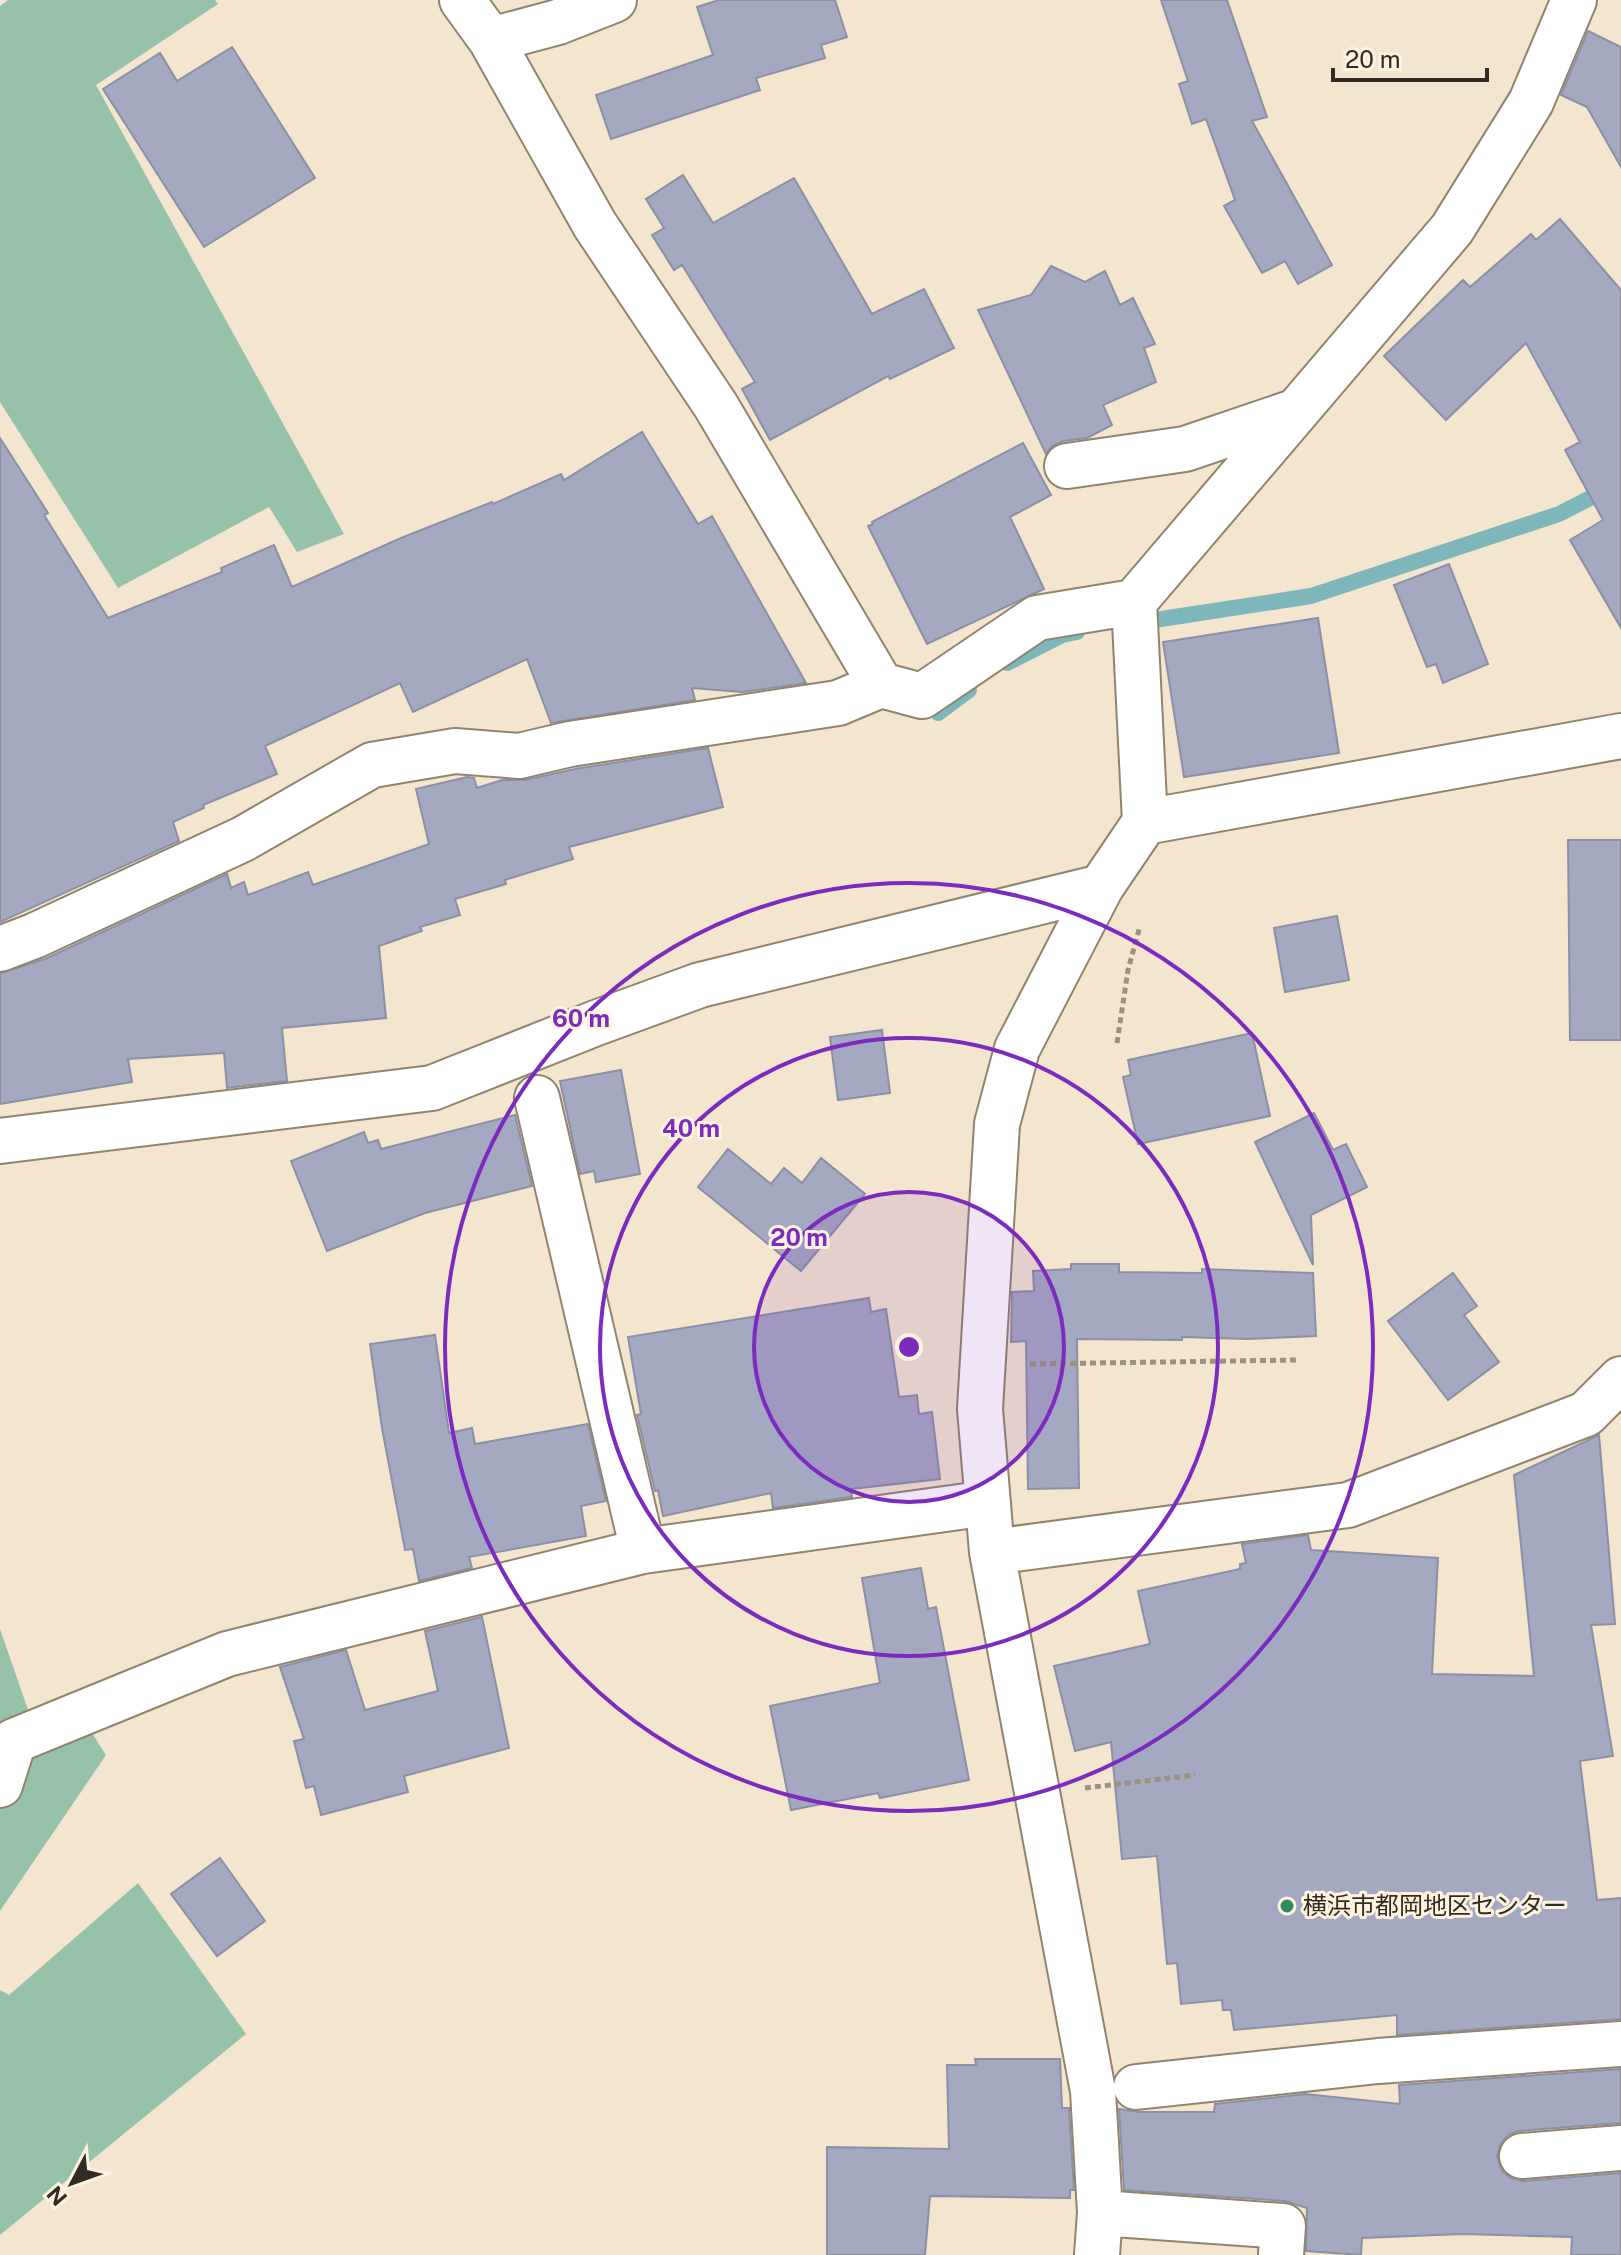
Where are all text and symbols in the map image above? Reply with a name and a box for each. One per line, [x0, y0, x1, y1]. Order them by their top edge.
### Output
scale bar [1333, 32, 1487, 82]
text: 20 m [1345, 45, 1401, 73]
text: 60 m [552, 1004, 610, 1032]
text: 40 m [662, 1114, 720, 1142]
text: 20 m [770, 1223, 828, 1251]
centre of rings [895, 1333, 923, 1361]
place label: 横浜市都岡地区センター [1303, 1891, 1567, 1919]
marker: 横浜市都岡地区センター [1278, 1897, 1296, 1915]
north arrow [32, 2143, 112, 2223]
text: N [41, 2181, 72, 2211]

